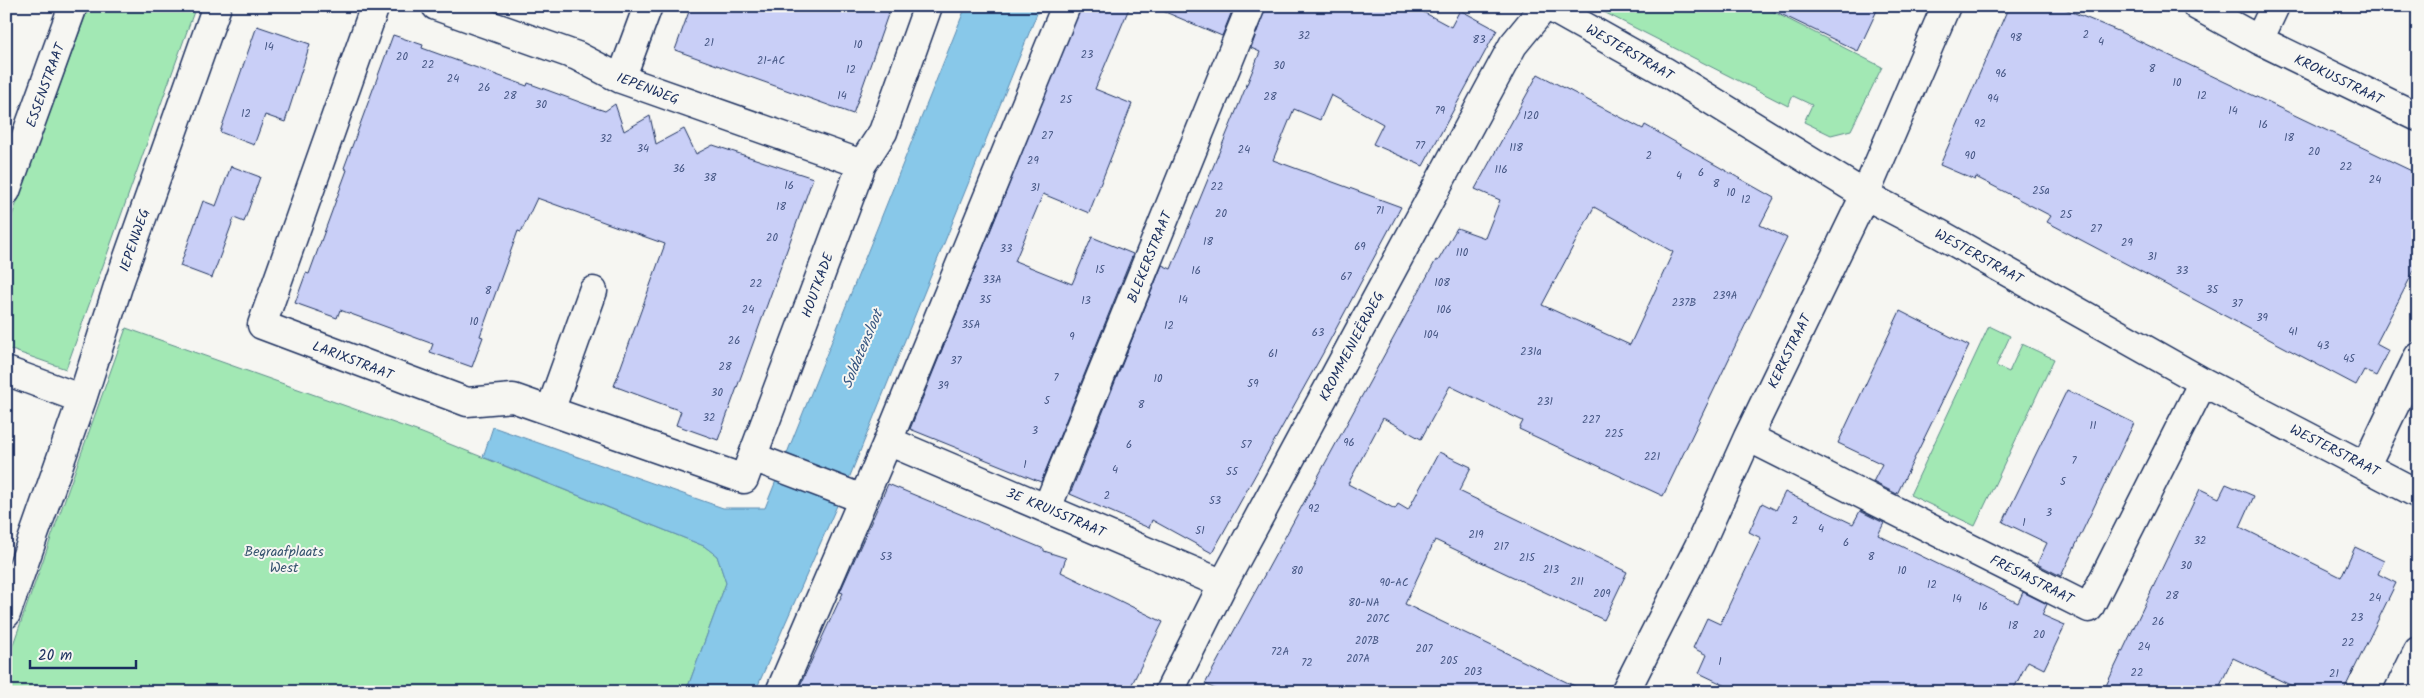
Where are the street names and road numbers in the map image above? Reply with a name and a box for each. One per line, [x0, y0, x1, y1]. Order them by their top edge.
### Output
street label: WESTERSTRAAT [1582, 19, 1679, 88]
street label: ESSENSTRAAT [20, 39, 72, 131]
street label: KROKUSSTRAAT [2290, 49, 2388, 112]
street label: IEPENWEG [613, 67, 682, 111]
street label: IEPENWEG [114, 206, 156, 275]
street label: BLEKERSTRAAT [1122, 207, 1179, 306]
street label: WESTERSTRAAT [1930, 223, 2028, 291]
street label: HOUTKADE [796, 249, 840, 321]
street label: KROMMENIEËRWEG [1314, 288, 1390, 405]
street label: KERKSTRAAT [1762, 309, 1818, 392]
street label: LARIXSTRAAT [309, 335, 398, 387]
street label: WESTERSTRAAT [2286, 419, 2385, 484]
street label: 3E KRUISSTRAAT [1003, 482, 1110, 544]
street label: FRESIASTRAAT [1986, 549, 2079, 611]

